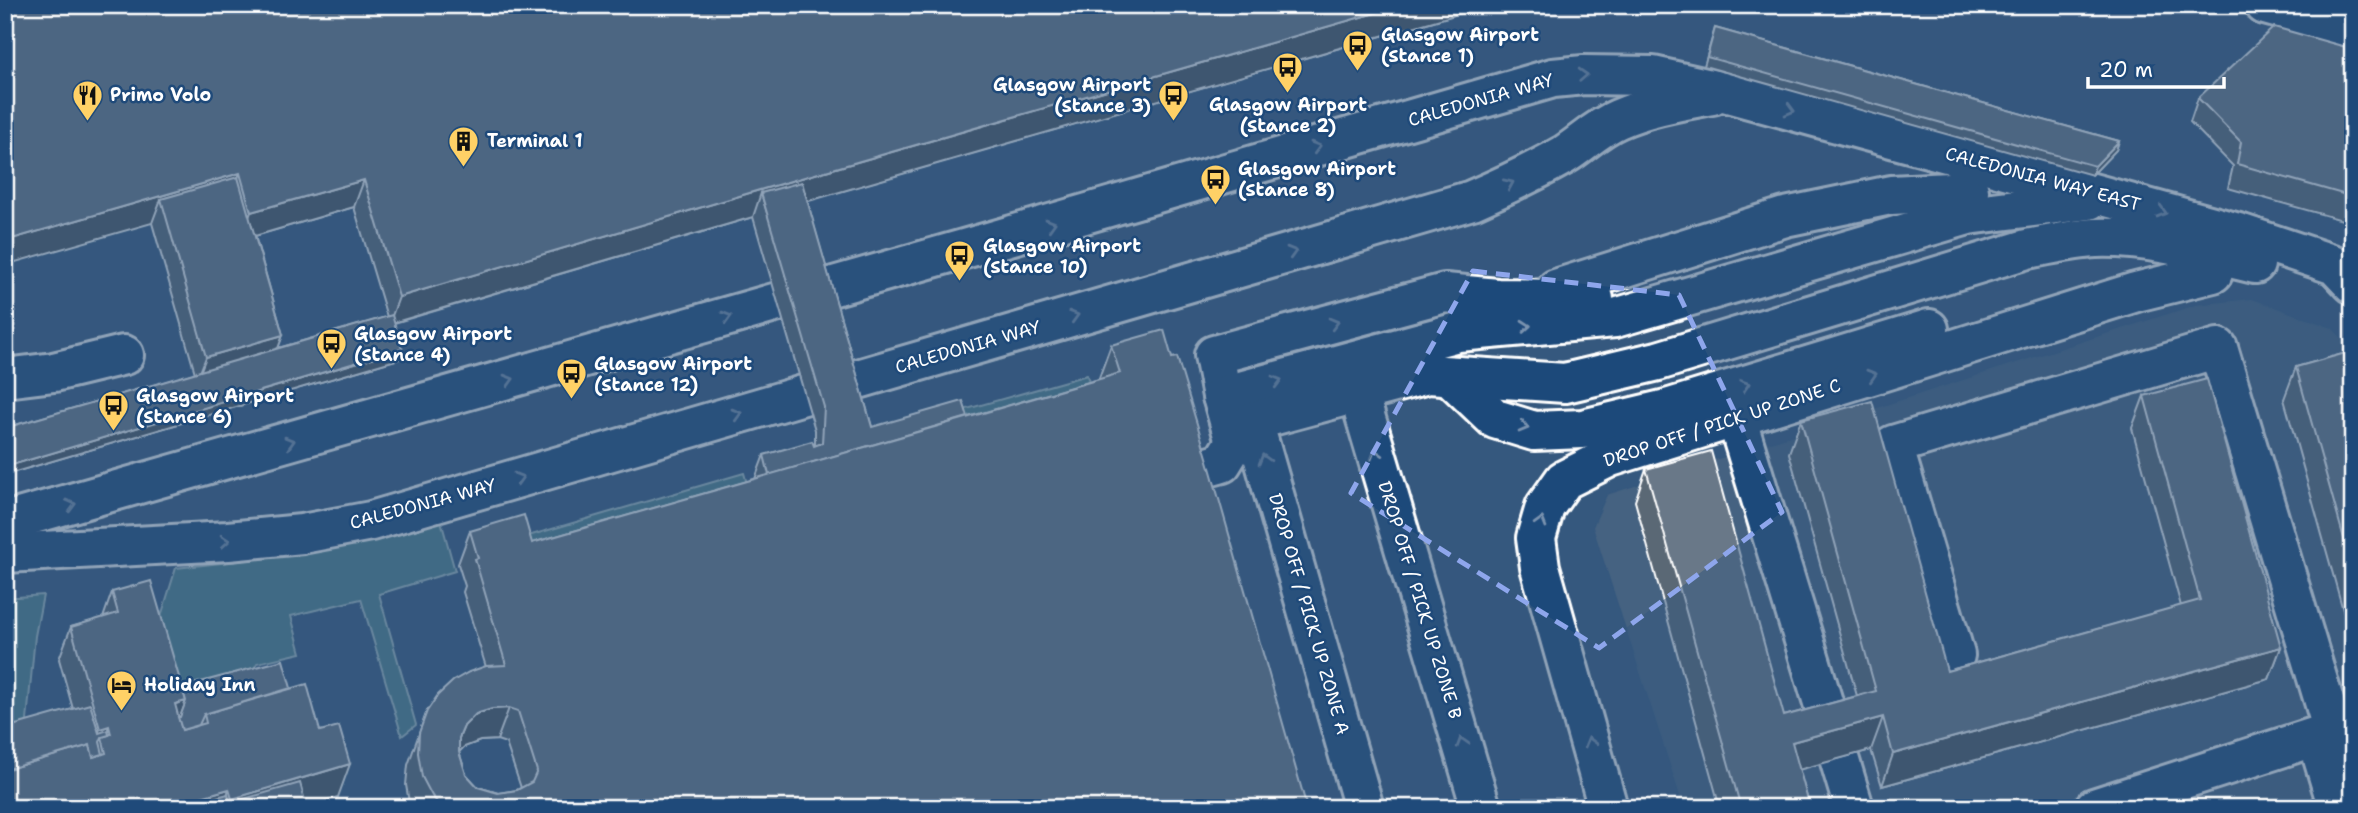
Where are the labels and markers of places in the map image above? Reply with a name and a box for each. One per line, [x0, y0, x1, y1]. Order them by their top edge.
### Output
place label: Glasgow Airport (Stance 1) [1381, 23, 1539, 68]
bus stop icon: Glasgow Airport (Stance 1) [1341, 28, 1375, 72]
bus stop icon: Glasgow Airport (Stance 2) [1271, 50, 1305, 94]
place label: Glasgow Airport (Stance 3) [993, 73, 1151, 118]
restaurant icon: Primo Volo [70, 78, 104, 122]
bus stop icon: Glasgow Airport (Stance 3) [1157, 78, 1191, 122]
place label: Primo Volo [110, 83, 211, 107]
place label: Glasgow Airport (Stance 2) [1209, 93, 1367, 138]
building icon: Terminal 1 [447, 124, 481, 168]
place label: Terminal 1 [487, 129, 583, 153]
place label: Glasgow Airport (Stance 8) [1238, 157, 1396, 202]
bus stop icon: Glasgow Airport (Stance 8) [1198, 162, 1232, 206]
place label: Glasgow Airport (Stance 10) [983, 234, 1141, 279]
bus stop icon: Glasgow Airport (Stance 10) [943, 239, 977, 283]
place label: Glasgow Airport (Stance 4) [354, 322, 512, 367]
bus stop icon: Glasgow Airport (Stance 4) [314, 327, 348, 371]
place label: Glasgow Airport (Stance 12) [594, 352, 752, 397]
bus stop icon: Glasgow Airport (Stance 12) [554, 357, 588, 401]
place label: Glasgow Airport (Stance 6) [136, 384, 294, 429]
bus stop icon: Glasgow Airport (Stance 6) [96, 389, 130, 433]
hotel icon: Holiday Inn [104, 668, 138, 712]
place label: Holiday Inn [144, 673, 256, 697]

